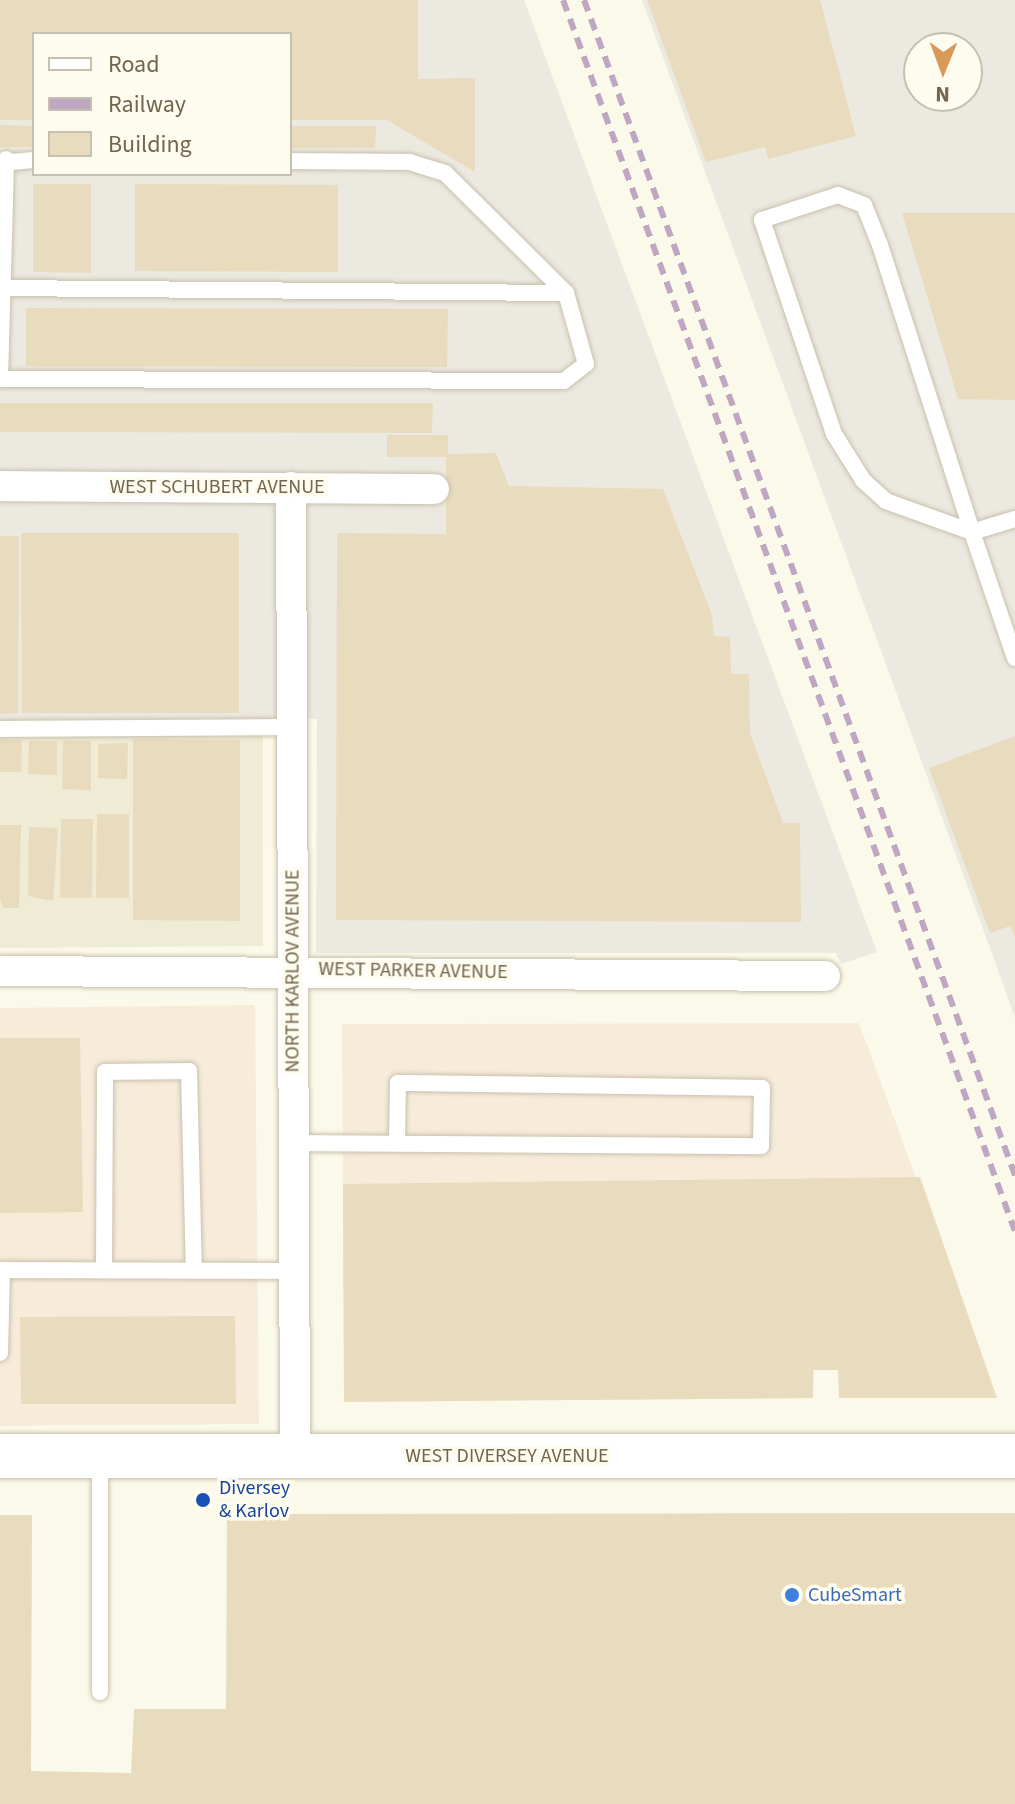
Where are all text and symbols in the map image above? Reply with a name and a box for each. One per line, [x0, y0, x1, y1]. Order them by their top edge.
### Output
legend [32, 32, 292, 176]
north arrow [903, 32, 983, 112]
text: Road [108, 47, 160, 82]
text: N [935, 78, 950, 110]
text: Railway [108, 87, 186, 122]
text: Building [108, 127, 192, 162]
street label: WEST SCHUBERT AVENUE [109, 475, 325, 499]
street label: NORTH KARLOV AVENUE [281, 869, 305, 1073]
street label: WEST PARKER AVENUE [318, 957, 508, 985]
street label: WEST DIVERSEY AVENUE [405, 1444, 609, 1468]
place label: Diversey & Karlov [219, 1476, 290, 1523]
marker: Diversey & Karlov [194, 1491, 212, 1509]
place label: CubeSmart [808, 1583, 902, 1607]
marker: CubeSmart [783, 1586, 801, 1604]

